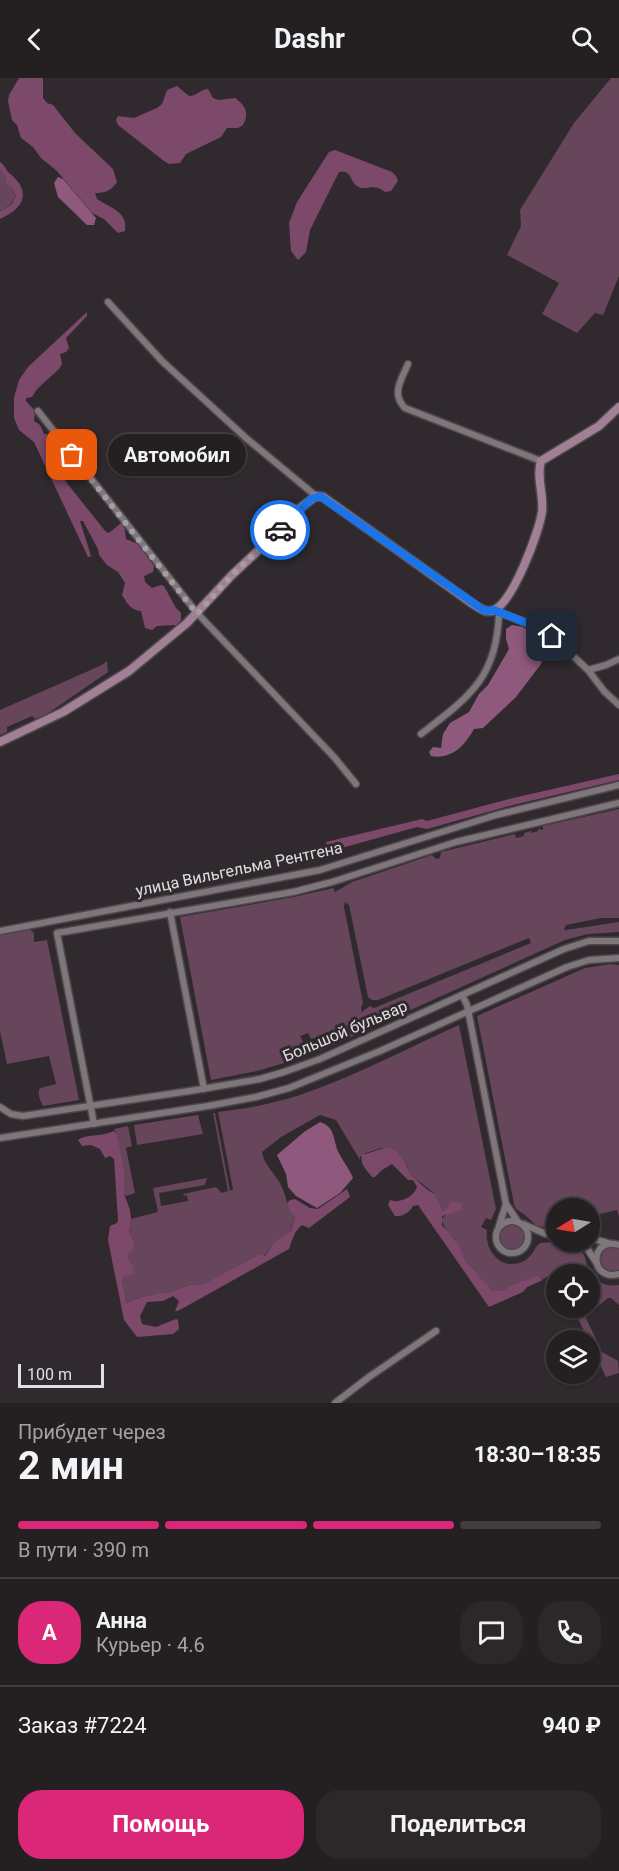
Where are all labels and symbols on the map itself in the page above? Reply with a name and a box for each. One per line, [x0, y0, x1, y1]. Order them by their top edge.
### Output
pin [46, 429, 97, 480]
callout: Автомобил [108, 434, 246, 476]
courier [250, 500, 310, 560]
pin [526, 610, 577, 661]
street label: улица Вильгельма Рентгена [134, 838, 344, 900]
street label: Большой бульвар [280, 996, 410, 1066]
north arrow [546, 1198, 600, 1252]
scale bar [18, 1361, 104, 1388]

